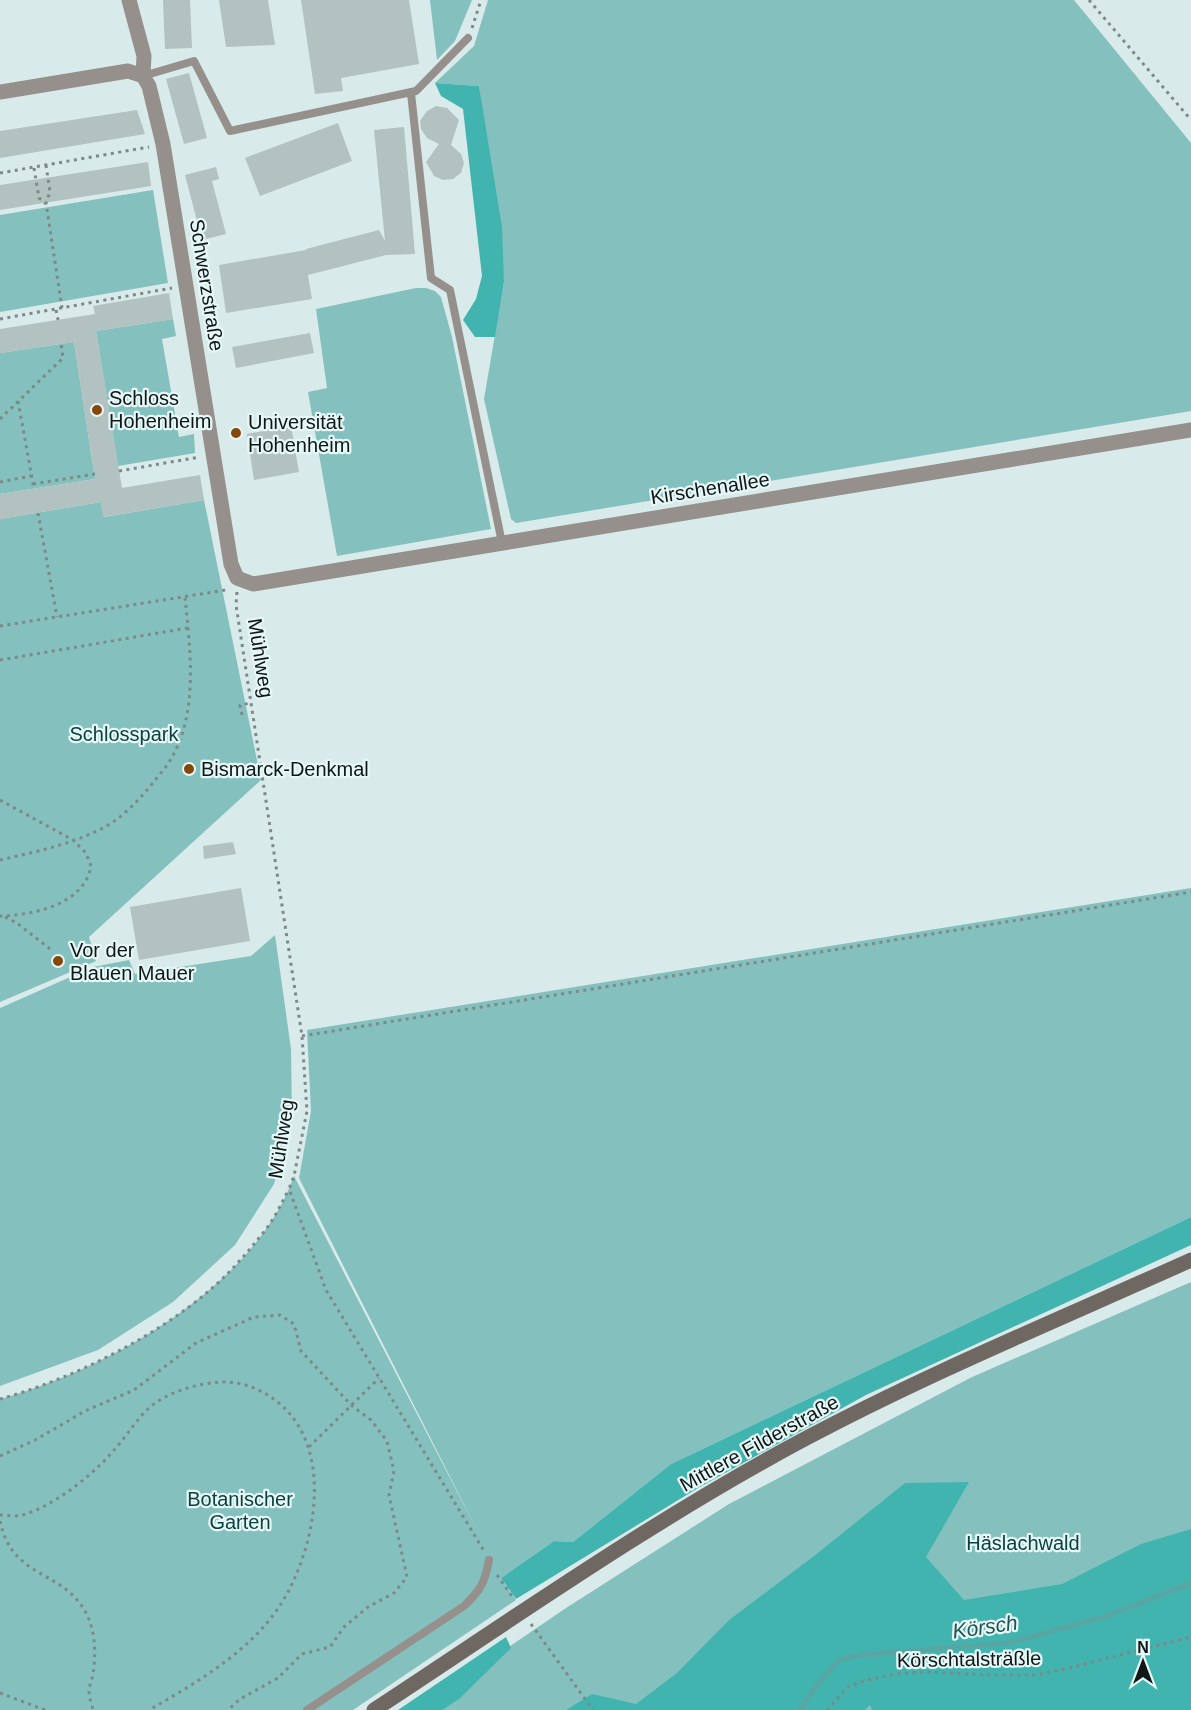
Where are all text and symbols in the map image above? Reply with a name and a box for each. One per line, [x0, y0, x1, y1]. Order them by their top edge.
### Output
street label: Schwerzstraße [186, 217, 228, 353]
place label: Schloss Hohenheim [109, 387, 211, 432]
marker: Schloss Hohenheim [90, 403, 104, 417]
place label: Universität Hohenheim [248, 411, 350, 456]
marker: Universität Hohenheim [229, 426, 243, 440]
street label: Kirschenallee [649, 468, 771, 508]
street label: Mühlweg [244, 617, 278, 699]
park label: Schlosspark [70, 723, 179, 745]
place label: Bismarck-Denkmal [201, 758, 369, 780]
marker: Bismarck-Denkmal [182, 762, 196, 776]
place label: Vor der Blauen Mauer [70, 939, 195, 984]
marker: Vor der Blauen Mauer [51, 954, 65, 968]
street label: Mühlweg [264, 1098, 298, 1180]
street label: Mittlere Filderstraße [676, 1390, 842, 1496]
park label: Botanischer Garten [187, 1488, 293, 1533]
park label: Häslachwald [966, 1532, 1080, 1554]
water label: Körsch [951, 1611, 1019, 1642]
north arrow [1113, 1632, 1173, 1692]
text: N [1137, 1639, 1149, 1656]
street label: Körschtalsträßle [897, 1647, 1041, 1671]

